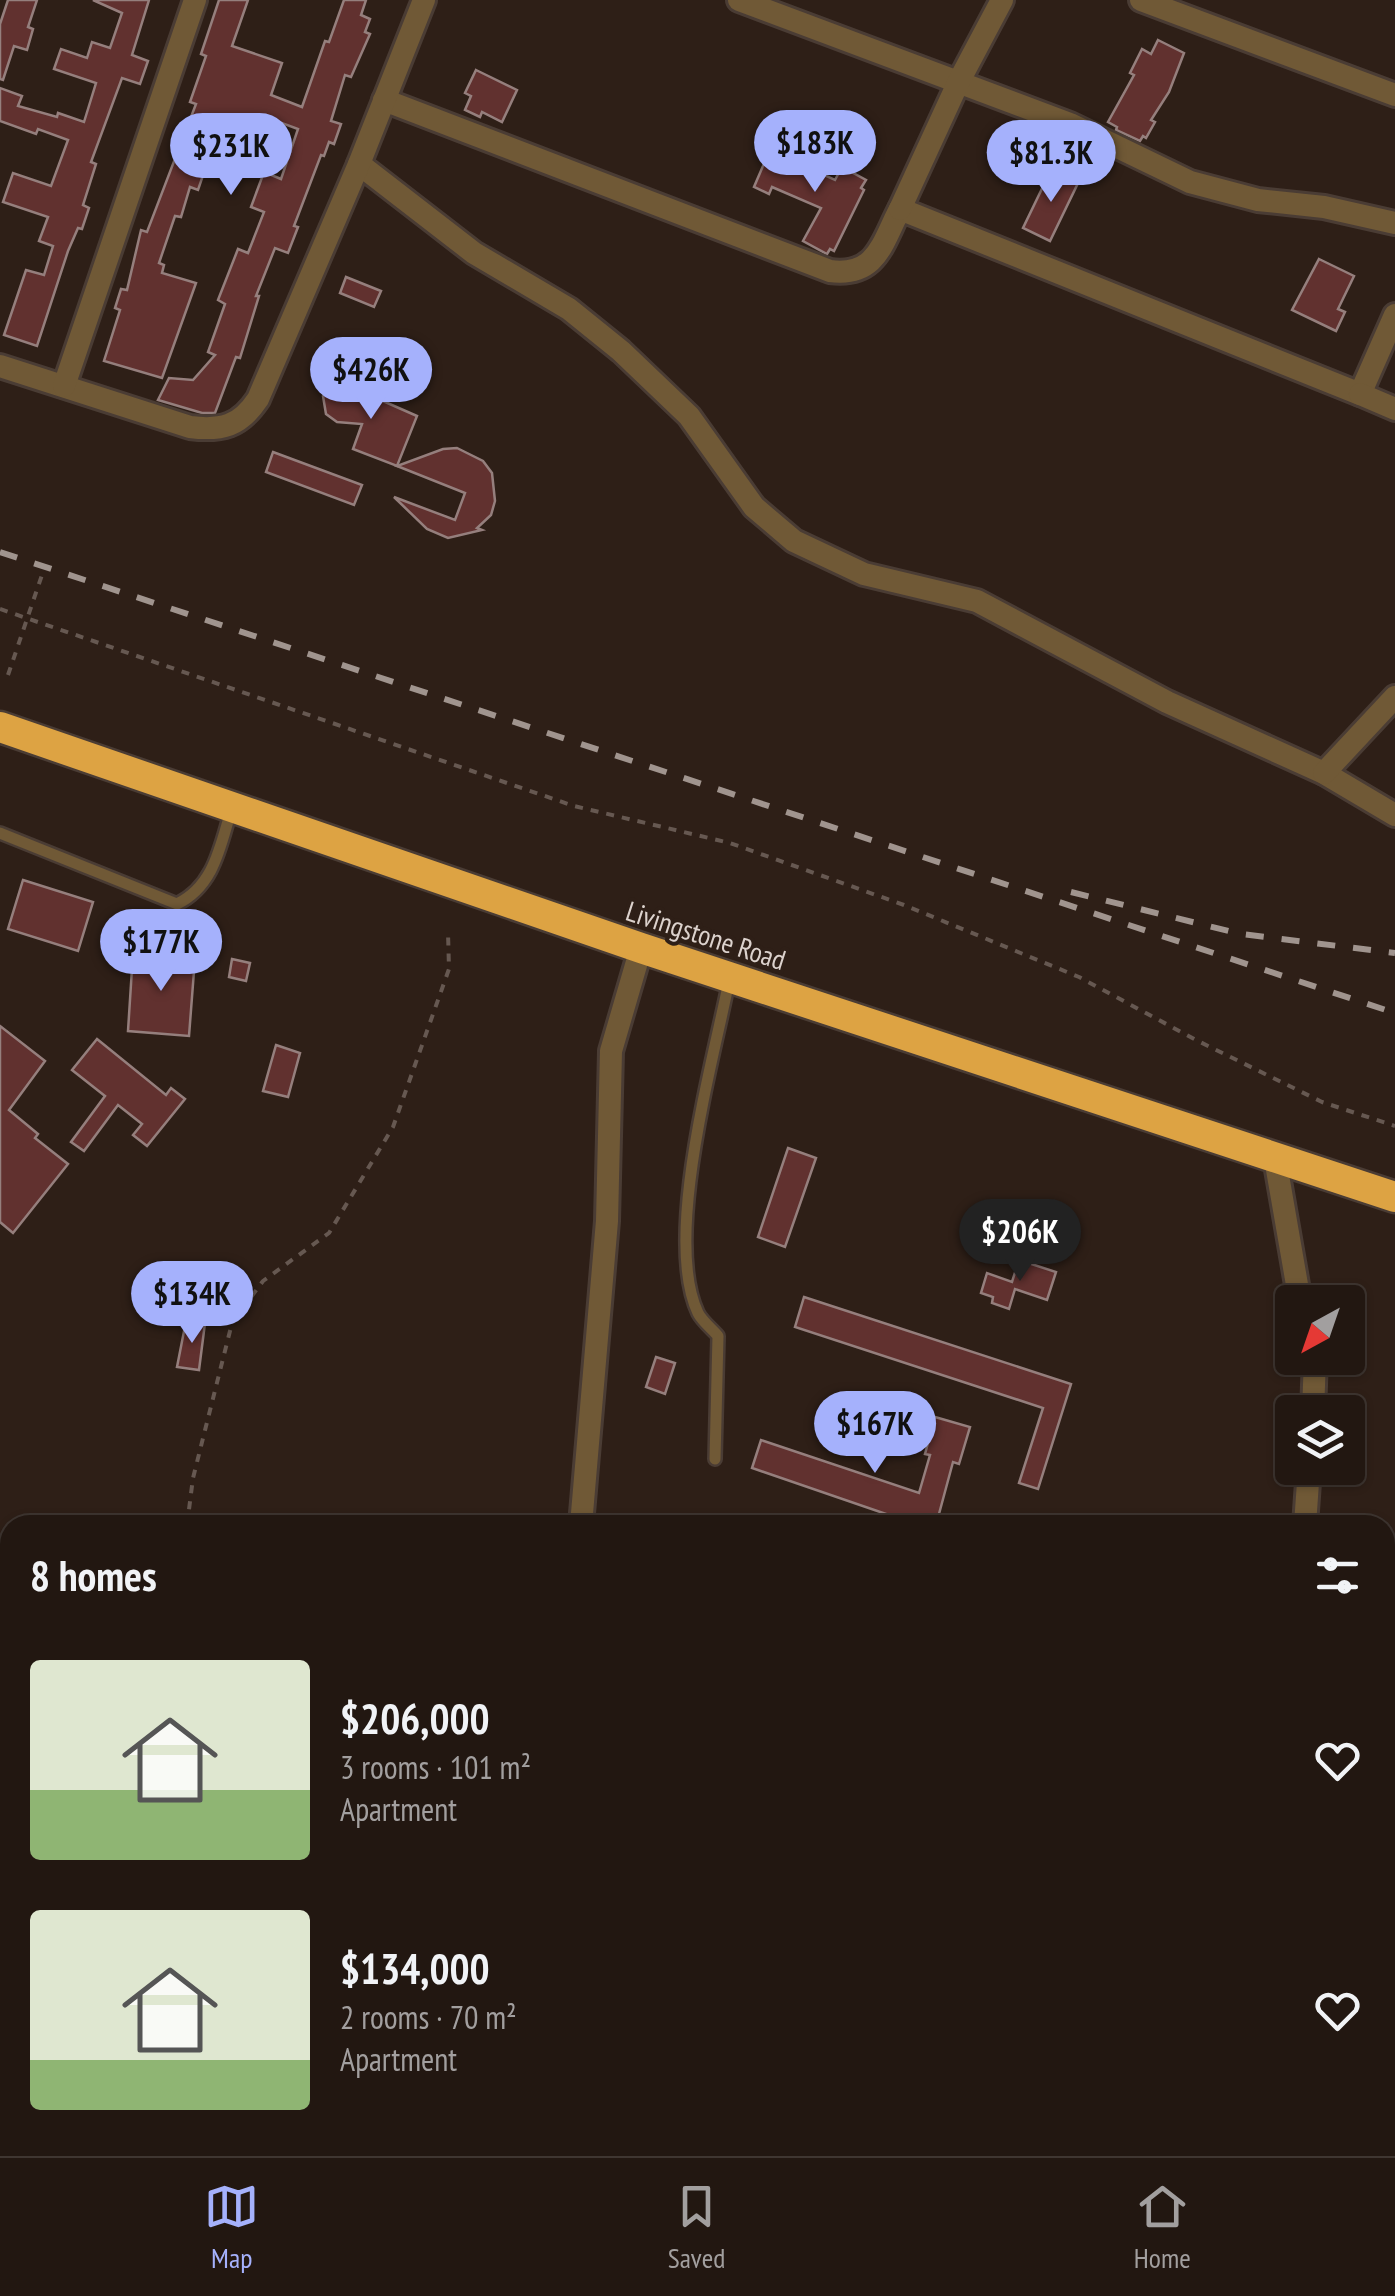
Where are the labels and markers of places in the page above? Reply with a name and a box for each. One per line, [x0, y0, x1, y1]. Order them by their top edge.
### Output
pin: $183K [745, 110, 885, 195]
pin: $231K [161, 113, 301, 198]
pin: $81.3K [970, 120, 1132, 205]
pin: $426K [301, 337, 441, 422]
pin: $177K [91, 909, 231, 994]
pin: $206K [950, 1199, 1090, 1284]
pin: $134K [122, 1261, 262, 1346]
pin: $167K [805, 1391, 945, 1476]

